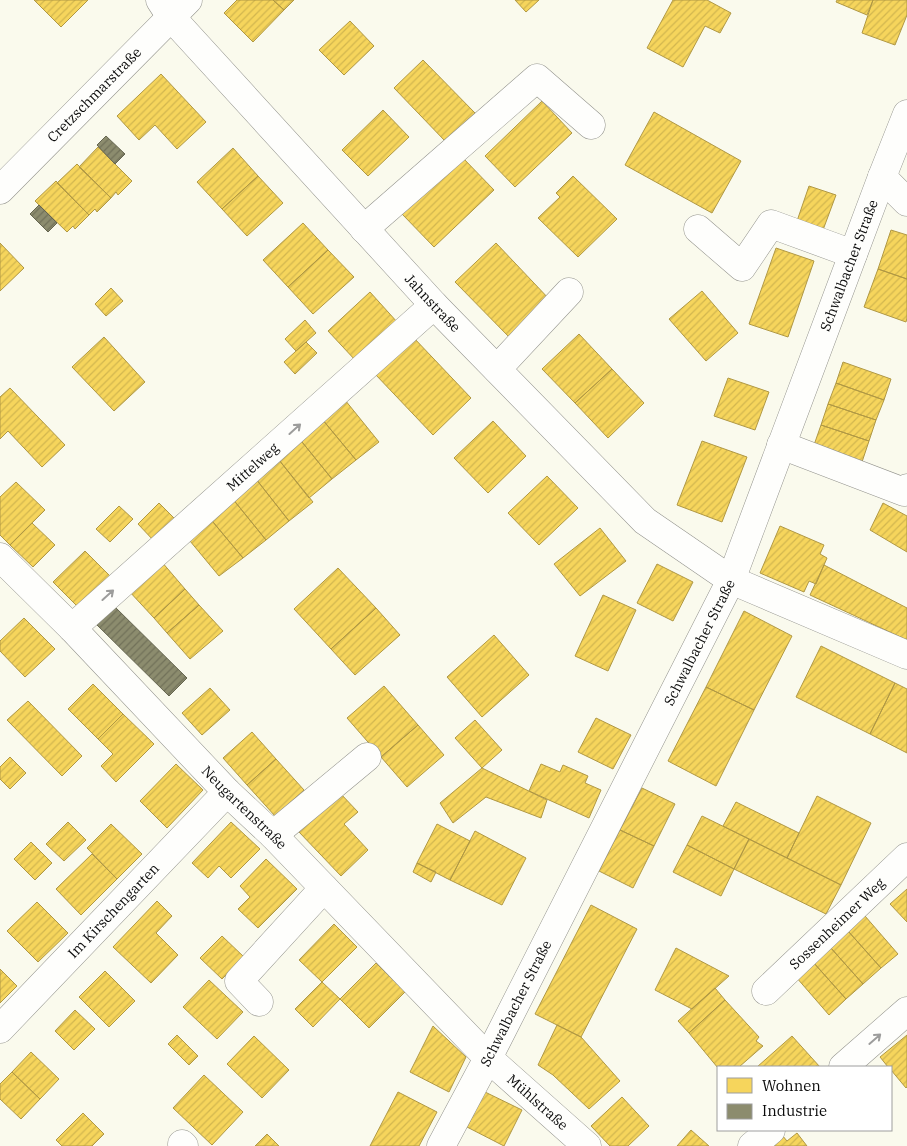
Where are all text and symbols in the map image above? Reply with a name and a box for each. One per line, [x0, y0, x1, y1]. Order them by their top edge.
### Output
street label: Cretzschmarstraße [43, 43, 145, 146]
street label: Schwalbacher Straße [816, 197, 882, 334]
street label: Jahnstraße [401, 270, 465, 336]
one-way arrow [288, 423, 301, 435]
street label: Mittelweg [223, 439, 283, 495]
street label: Schwalbacher Straße [660, 576, 739, 709]
one-way arrow [102, 590, 115, 601]
street label: Neugartenstraße [198, 762, 291, 853]
street label: Im Kirschengarten [64, 859, 163, 962]
street label: Sossenheimer Weg [785, 874, 889, 973]
street label: Schwalbacher Straße [476, 937, 555, 1070]
one-way arrow [868, 1034, 881, 1045]
legend [717, 1066, 892, 1131]
street label: Mühlstraße [503, 1070, 572, 1134]
text: Wohnen [762, 1076, 821, 1095]
text: Industrie [762, 1101, 827, 1120]

